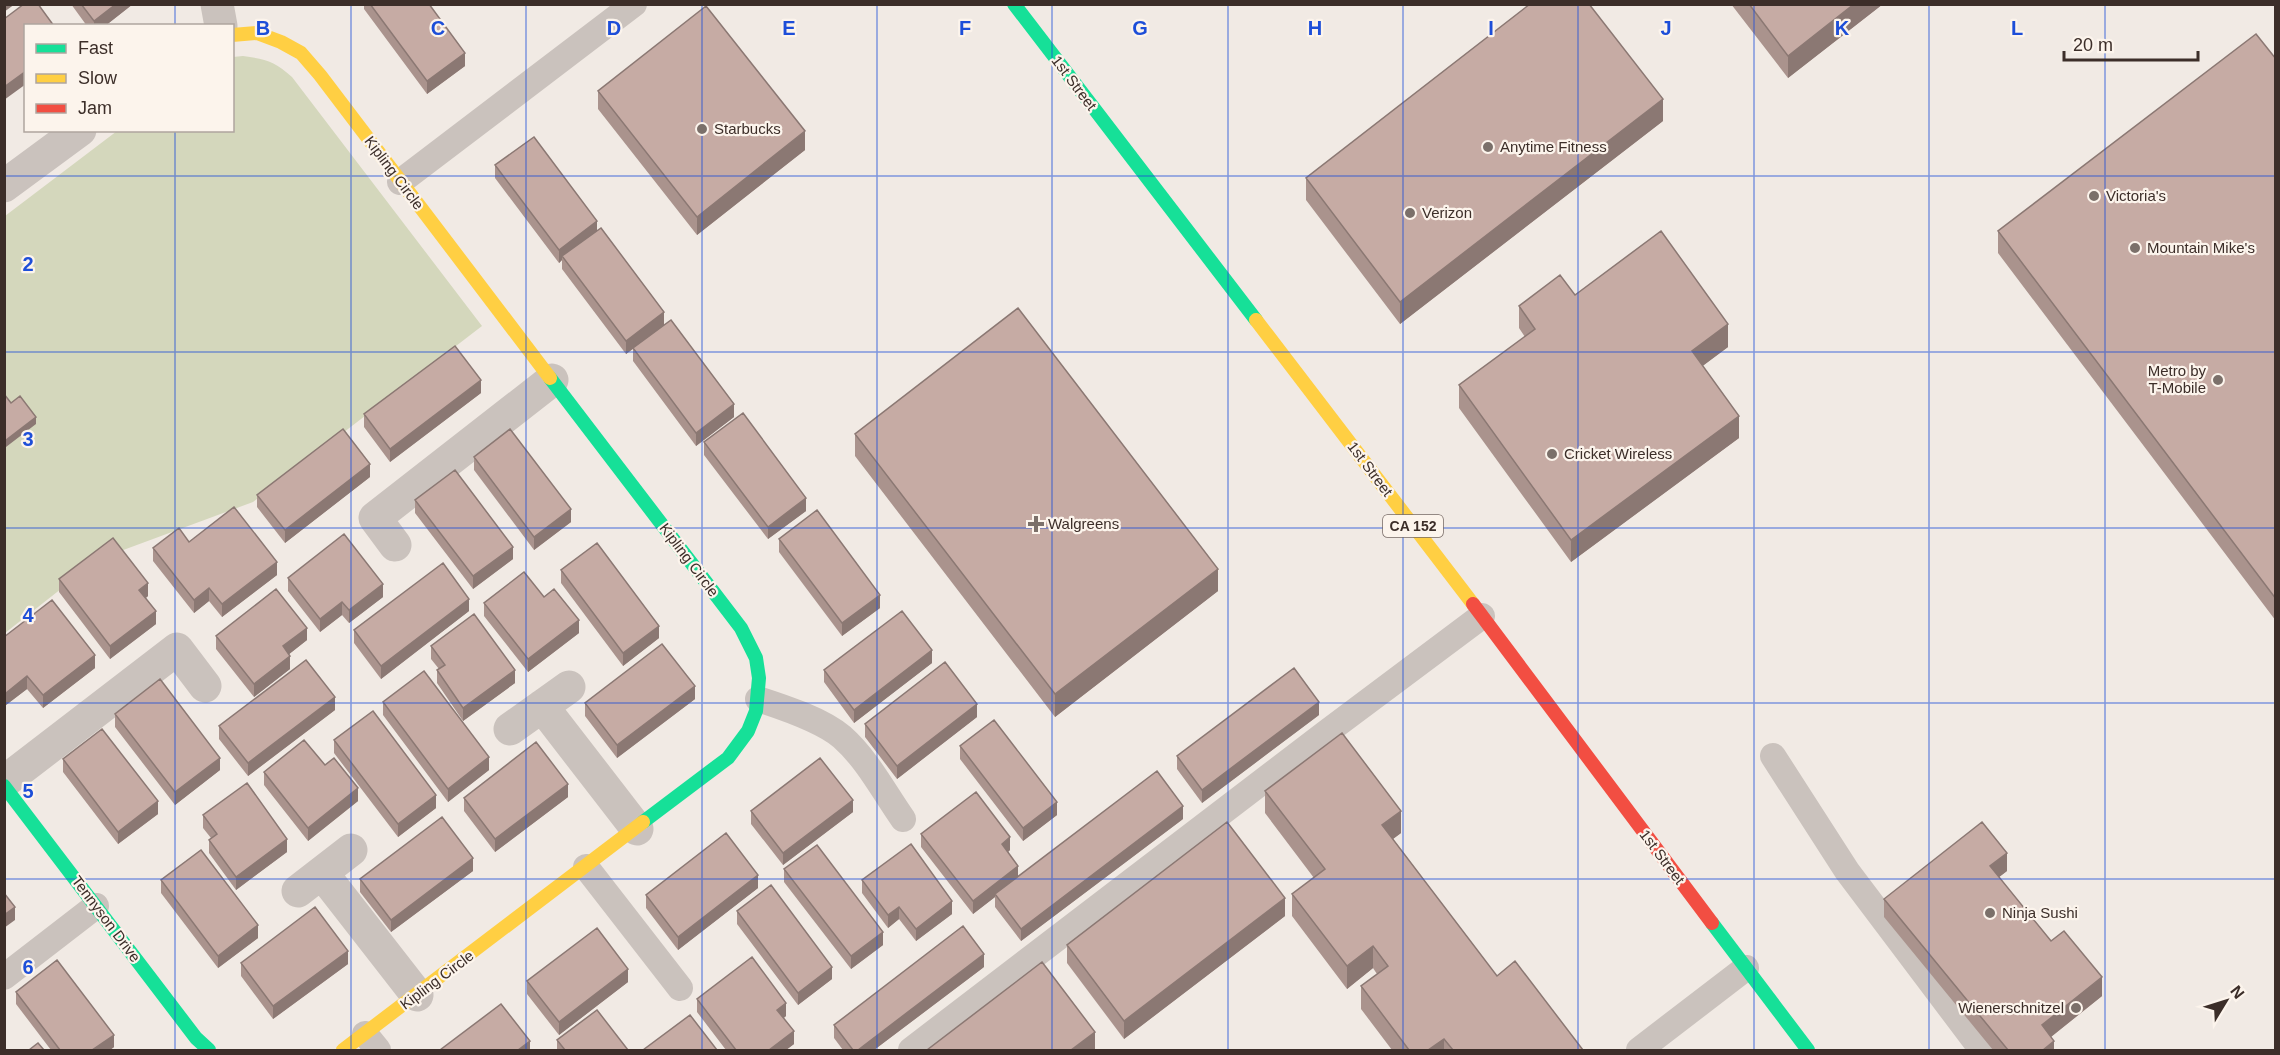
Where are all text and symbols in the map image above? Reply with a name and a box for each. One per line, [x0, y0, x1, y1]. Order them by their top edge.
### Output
text: B [256, 17, 270, 39]
text: C [431, 17, 445, 39]
text: D [607, 17, 621, 39]
text: E [782, 17, 796, 39]
text: F [959, 17, 971, 39]
text: G [1132, 17, 1148, 39]
text: H [1308, 17, 1322, 39]
text: I [1488, 17, 1494, 39]
text: J [1660, 17, 1672, 39]
text: K [1835, 17, 1850, 39]
text: L [2011, 17, 2023, 39]
legend [24, 24, 234, 132]
scale bar [2064, 24, 2198, 62]
text: 20 m [2073, 35, 2113, 55]
text: Fast [78, 38, 113, 58]
street label: 1st Street [1048, 52, 1101, 114]
text: Slow [78, 68, 118, 88]
text: Jam [78, 98, 112, 118]
place label: Starbucks [714, 120, 781, 137]
marker: Starbucks [695, 122, 709, 136]
street label: Kipling Circle [361, 133, 428, 213]
place label: Anytime Fitness [1500, 138, 1607, 155]
marker: Anytime Fitness [1481, 140, 1495, 154]
place label: Victoria's [2106, 187, 2166, 204]
marker: Victoria's [2087, 189, 2101, 203]
place label: Verizon [1422, 204, 1472, 221]
marker: Verizon [1403, 206, 1417, 220]
place label: Mountain Mike's [2147, 239, 2255, 256]
marker: Mountain Mike's [2128, 241, 2142, 255]
text: 2 [22, 253, 34, 275]
place label: Metro by T-Mobile [2148, 362, 2206, 396]
marker: Metro by T-Mobile [2211, 373, 2225, 387]
text: 3 [22, 428, 34, 450]
street label: 1st Street [1344, 438, 1397, 500]
place label: Cricket Wireless [1564, 445, 1672, 462]
marker: Cricket Wireless [1545, 447, 1559, 461]
place label: Walgreens [1048, 515, 1119, 532]
road number: CA 152 [1383, 515, 1443, 537]
marker: Walgreens [1029, 517, 1043, 531]
street label: Kipling Circle [656, 520, 723, 600]
text: 4 [22, 604, 34, 626]
text: 5 [22, 780, 34, 802]
street label: 1st Street [1636, 826, 1689, 888]
street label: Tennyson Drive [68, 872, 144, 965]
place label: Ninja Sushi [2002, 904, 2078, 921]
marker: Ninja Sushi [1983, 906, 1997, 920]
street label: Kipling Circle [397, 946, 477, 1013]
text: 6 [22, 956, 34, 978]
north arrow [2196, 971, 2256, 1031]
text: N [2227, 982, 2248, 1002]
place label: Wienerschnitzel [1958, 999, 2064, 1016]
marker: Wienerschnitzel [2069, 1001, 2083, 1015]

